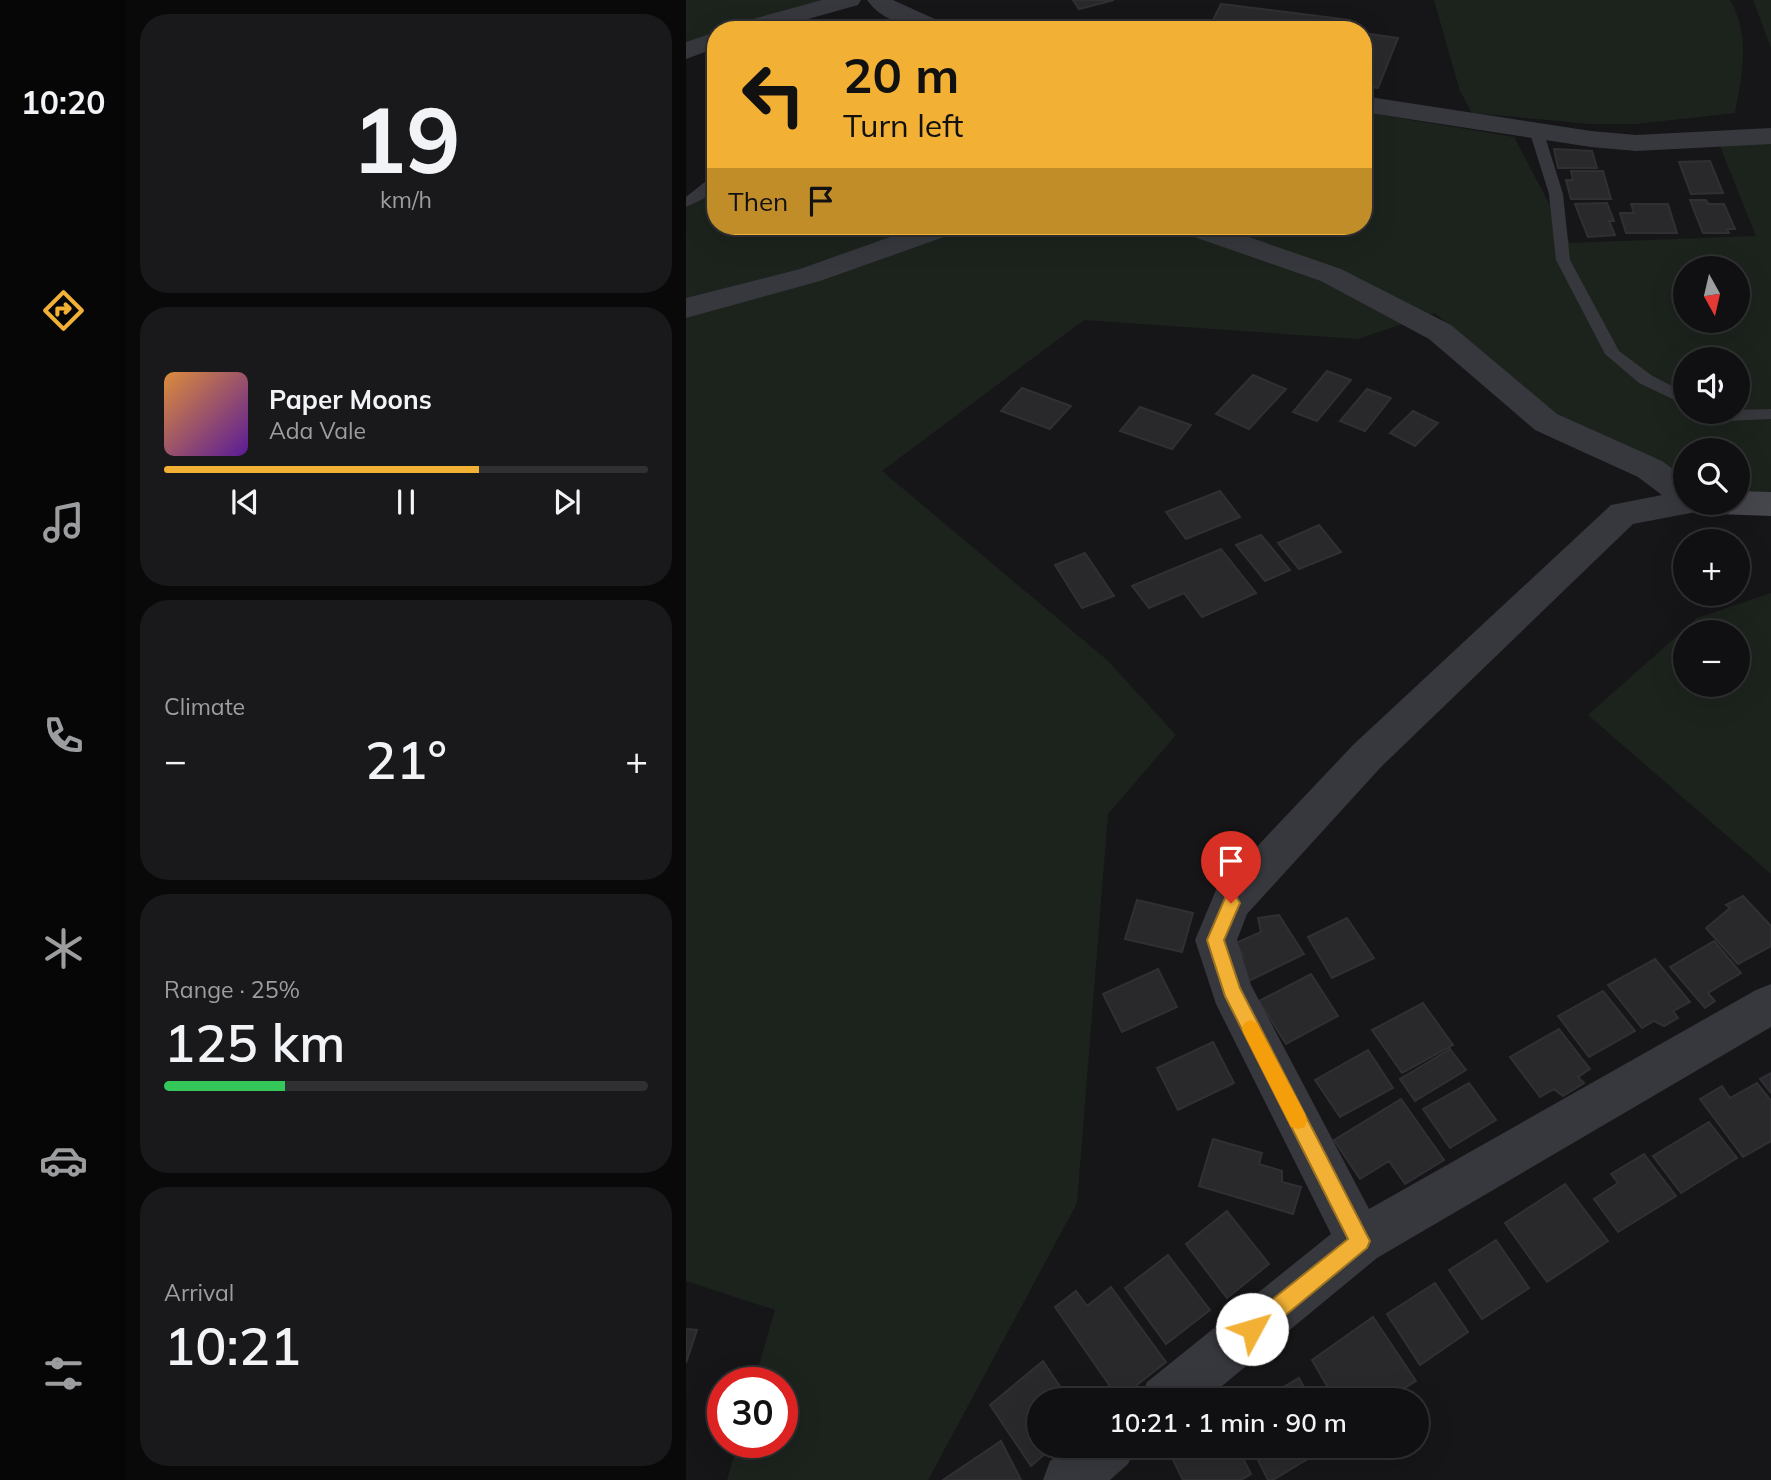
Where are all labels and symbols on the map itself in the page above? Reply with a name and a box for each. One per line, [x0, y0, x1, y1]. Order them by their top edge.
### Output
north arrow [1673, 256, 1750, 332]
pin [1201, 831, 1261, 903]
position arrow [1215, 1292, 1289, 1366]
speed limit sign: 30 [707, 1367, 798, 1458]

